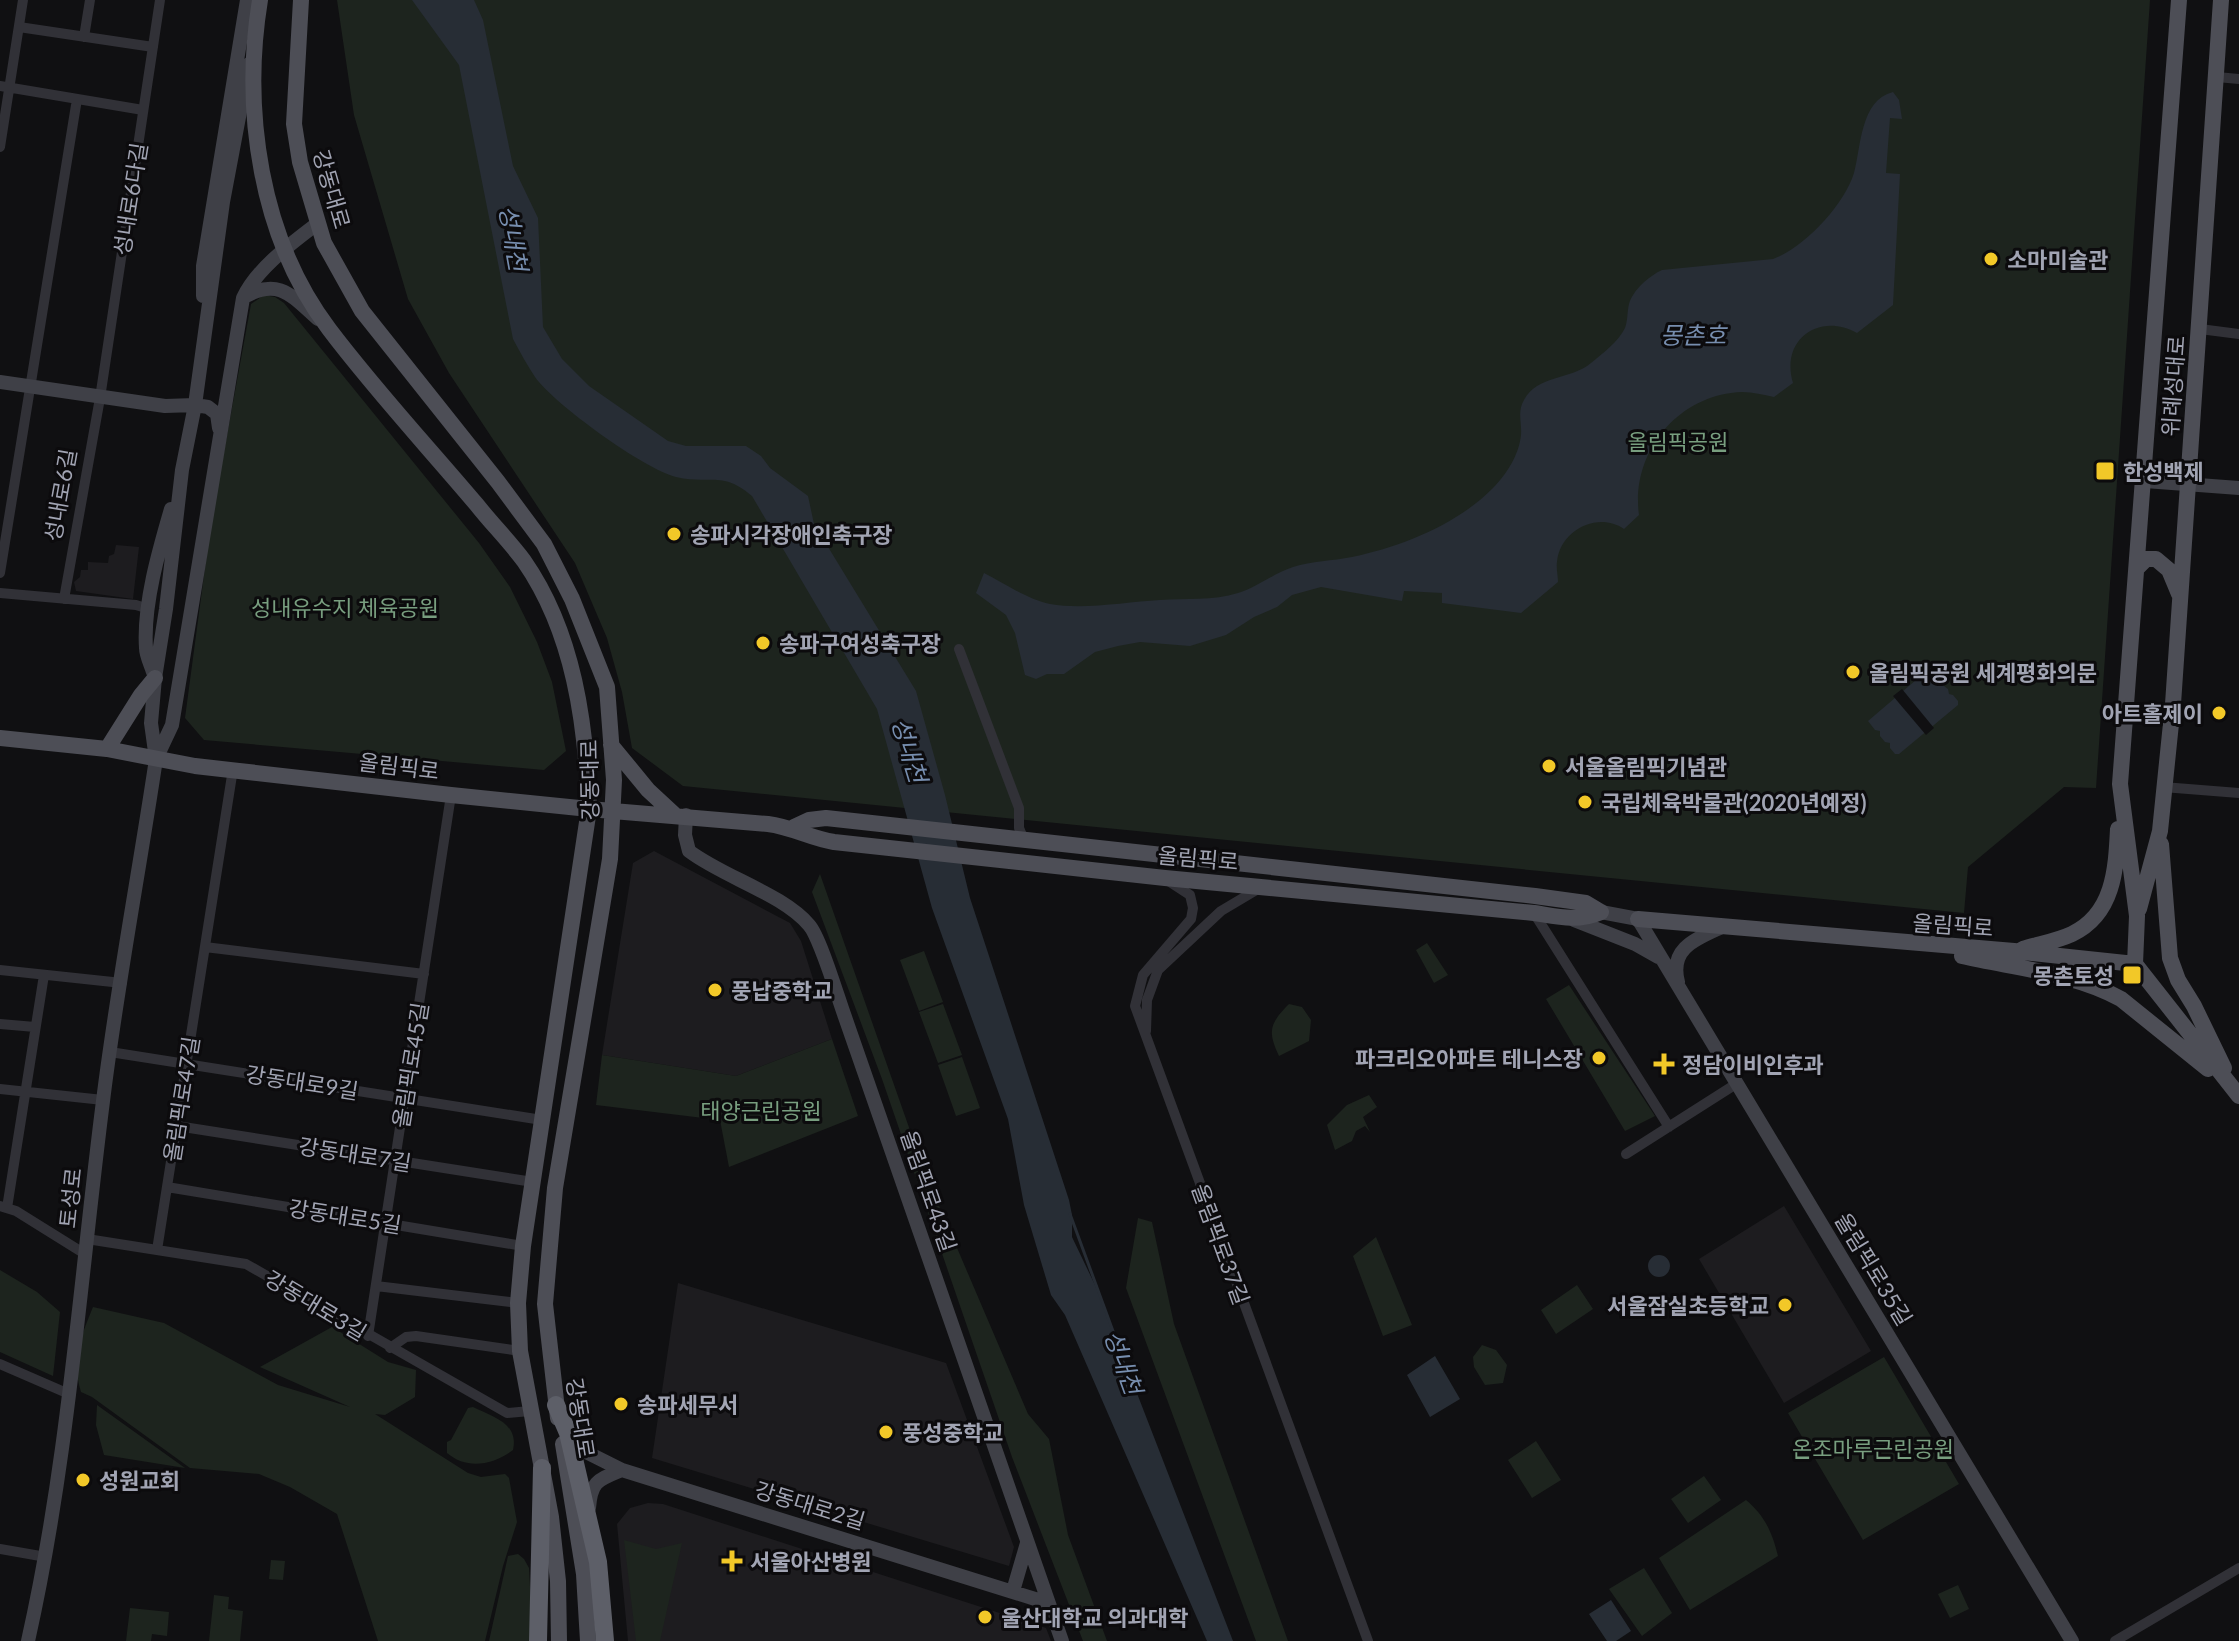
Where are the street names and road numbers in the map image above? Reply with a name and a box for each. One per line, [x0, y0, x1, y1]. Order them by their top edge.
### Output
street label: 성내로6다길 [108, 141, 152, 257]
street label: 강동대로 [308, 146, 356, 232]
street label: 위례성대로 [2156, 335, 2190, 437]
street label: 성내로6길 [39, 447, 81, 543]
street label: 강동대로 [575, 739, 603, 821]
street label: 올림픽로 [357, 748, 441, 784]
street label: 올림픽로 [1156, 841, 1240, 875]
street label: 올림픽로 [1912, 909, 1994, 941]
street label: 올림픽로45길 [387, 1000, 433, 1130]
street label: 올림픽로47길 [158, 1034, 204, 1164]
street label: 강동대로9길 [244, 1060, 360, 1104]
street label: 올림픽로43길 [896, 1127, 962, 1255]
street label: 강동대로7길 [297, 1132, 413, 1176]
street label: 토성로 [53, 1166, 87, 1230]
street label: 올림픽로37길 [1187, 1180, 1255, 1308]
street label: 강동대로5길 [287, 1194, 403, 1238]
street label: 올림픽로35길 [1830, 1208, 1918, 1330]
street label: 강동대로3길 [260, 1264, 372, 1346]
street label: 강동대로 [561, 1376, 601, 1460]
street label: 강동대로2길 [752, 1475, 868, 1535]

